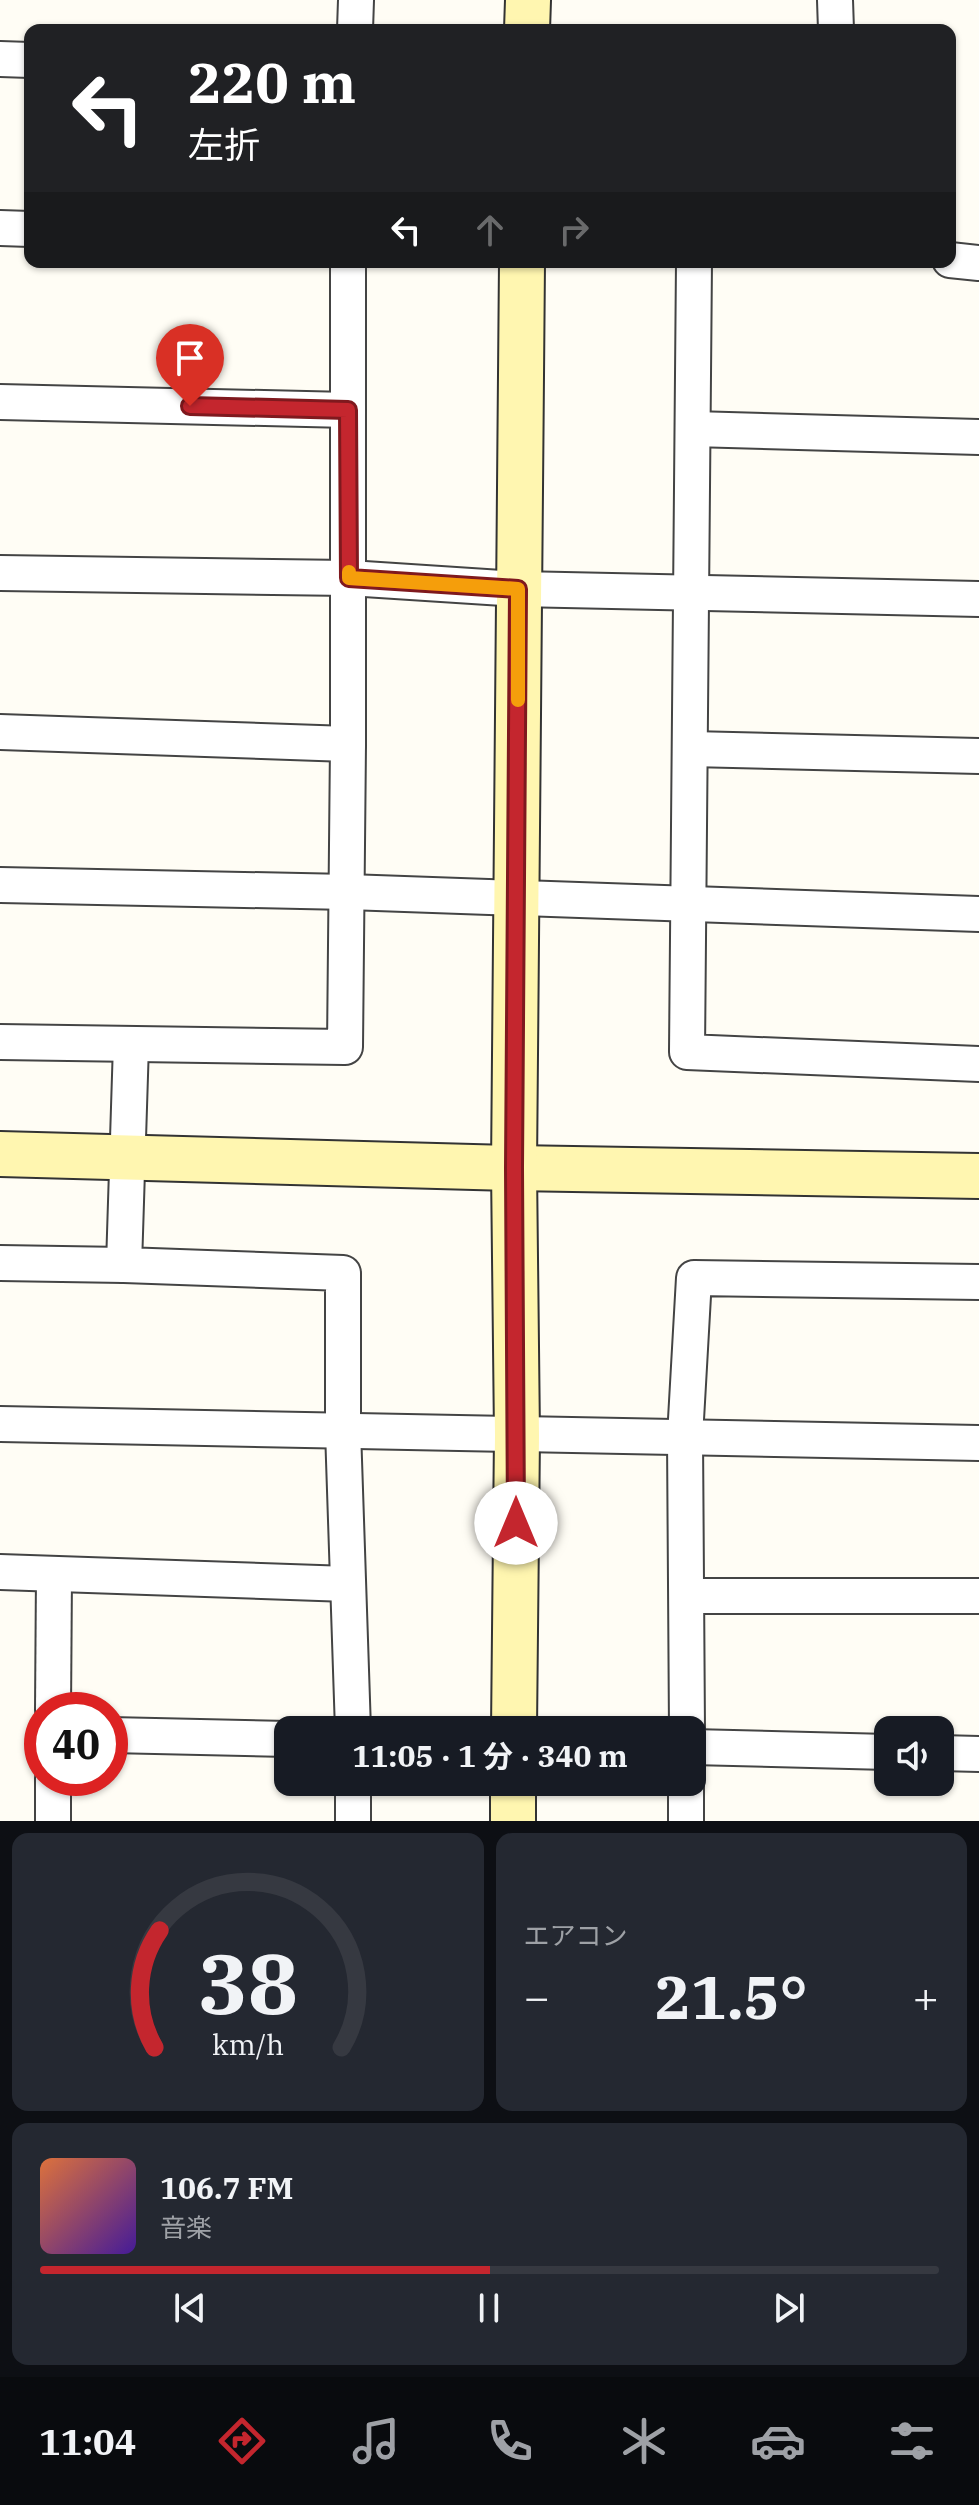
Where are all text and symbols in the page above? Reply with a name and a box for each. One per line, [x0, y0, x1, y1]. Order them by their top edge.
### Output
text: 220 m [188, 46, 356, 118]
icon: left [56, 56, 160, 160]
text: 左折 [188, 121, 260, 168]
icon: left [384, 208, 428, 252]
icon: ahead [468, 208, 512, 252]
icon: right [552, 208, 596, 252]
pin [156, 324, 224, 406]
icon: arrive [168, 336, 212, 380]
position arrow [474, 1481, 558, 1565]
speed limit sign: 40 [24, 1692, 128, 1796]
map controls [874, 1716, 954, 1796]
button: sound [874, 1716, 954, 1796]
text: 11:05 · 1 分 · 340 m [352, 1736, 628, 1775]
text: エアコン [524, 1918, 628, 1952]
text: 38 [198, 1929, 298, 2037]
text: 21.5° [655, 1957, 808, 2036]
text: − [524, 1968, 550, 2025]
text: + [913, 1968, 939, 2025]
text: km/h [212, 2026, 284, 2063]
text: 106.7 FM [160, 2168, 293, 2207]
text: 音楽 [160, 2210, 212, 2244]
icon: previous [168, 2286, 212, 2330]
icon: pause [467, 2286, 511, 2330]
icon: next [767, 2286, 811, 2330]
icon: directions [214, 2413, 270, 2469]
icon: music [348, 2413, 404, 2469]
icon: phone [482, 2413, 538, 2469]
icon: climate [616, 2413, 672, 2469]
icon: car [750, 2413, 806, 2469]
icon: filters [884, 2413, 940, 2469]
text: 11:04 [39, 2418, 136, 2465]

